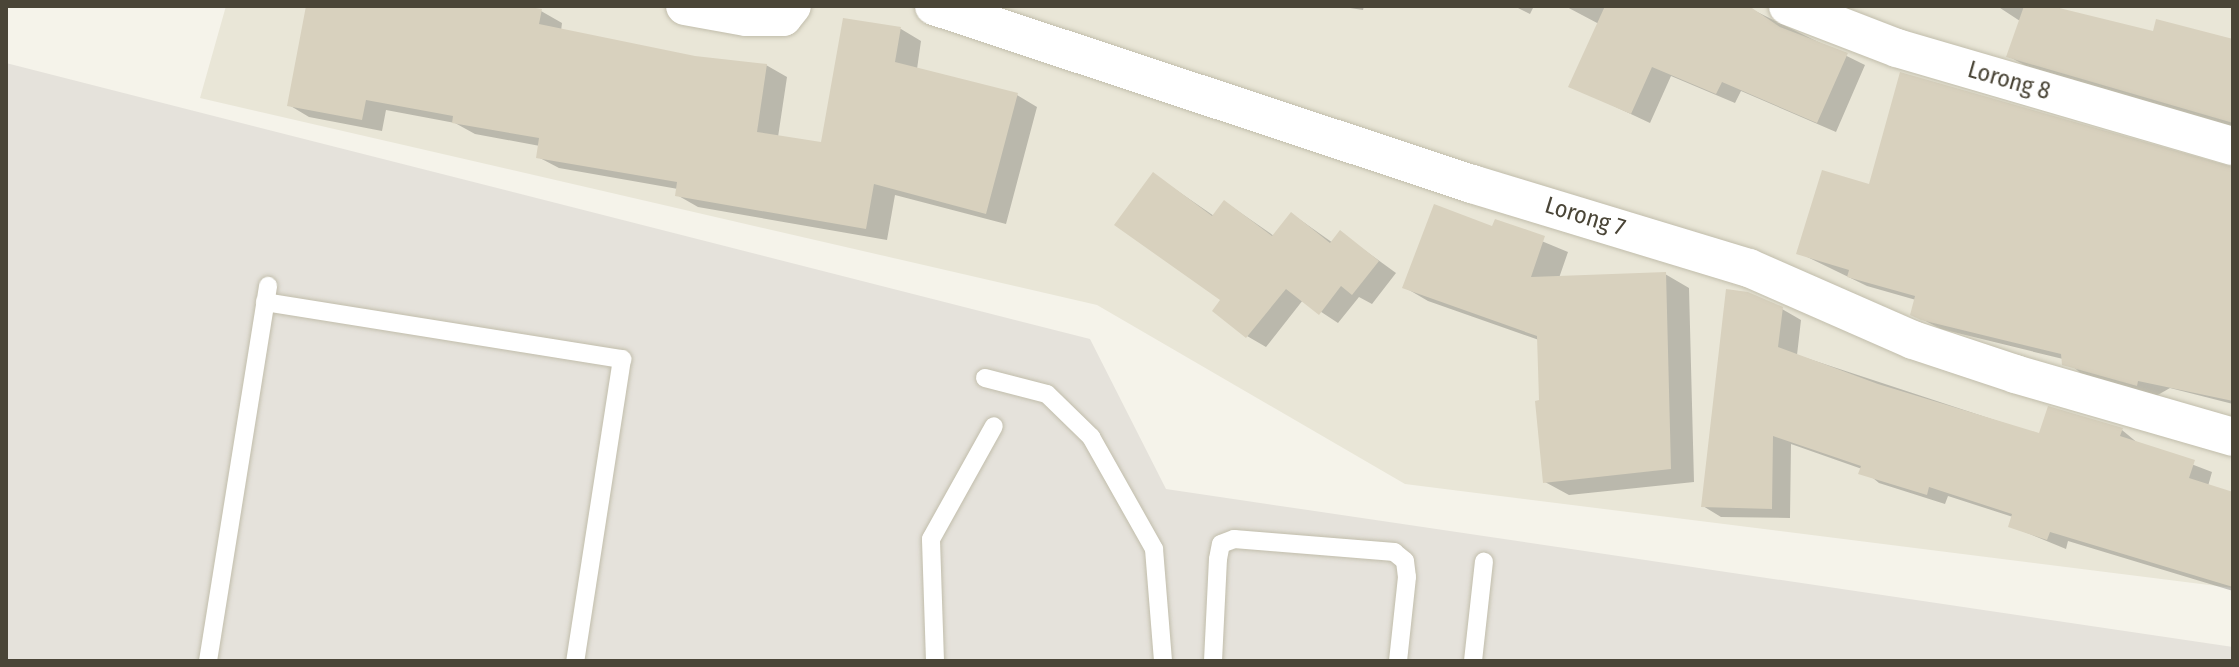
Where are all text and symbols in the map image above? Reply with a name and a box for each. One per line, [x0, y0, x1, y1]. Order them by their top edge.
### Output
street label: Lorong 8 [1964, 55, 2054, 107]
street label: Lorong 7 [1541, 191, 1629, 243]

